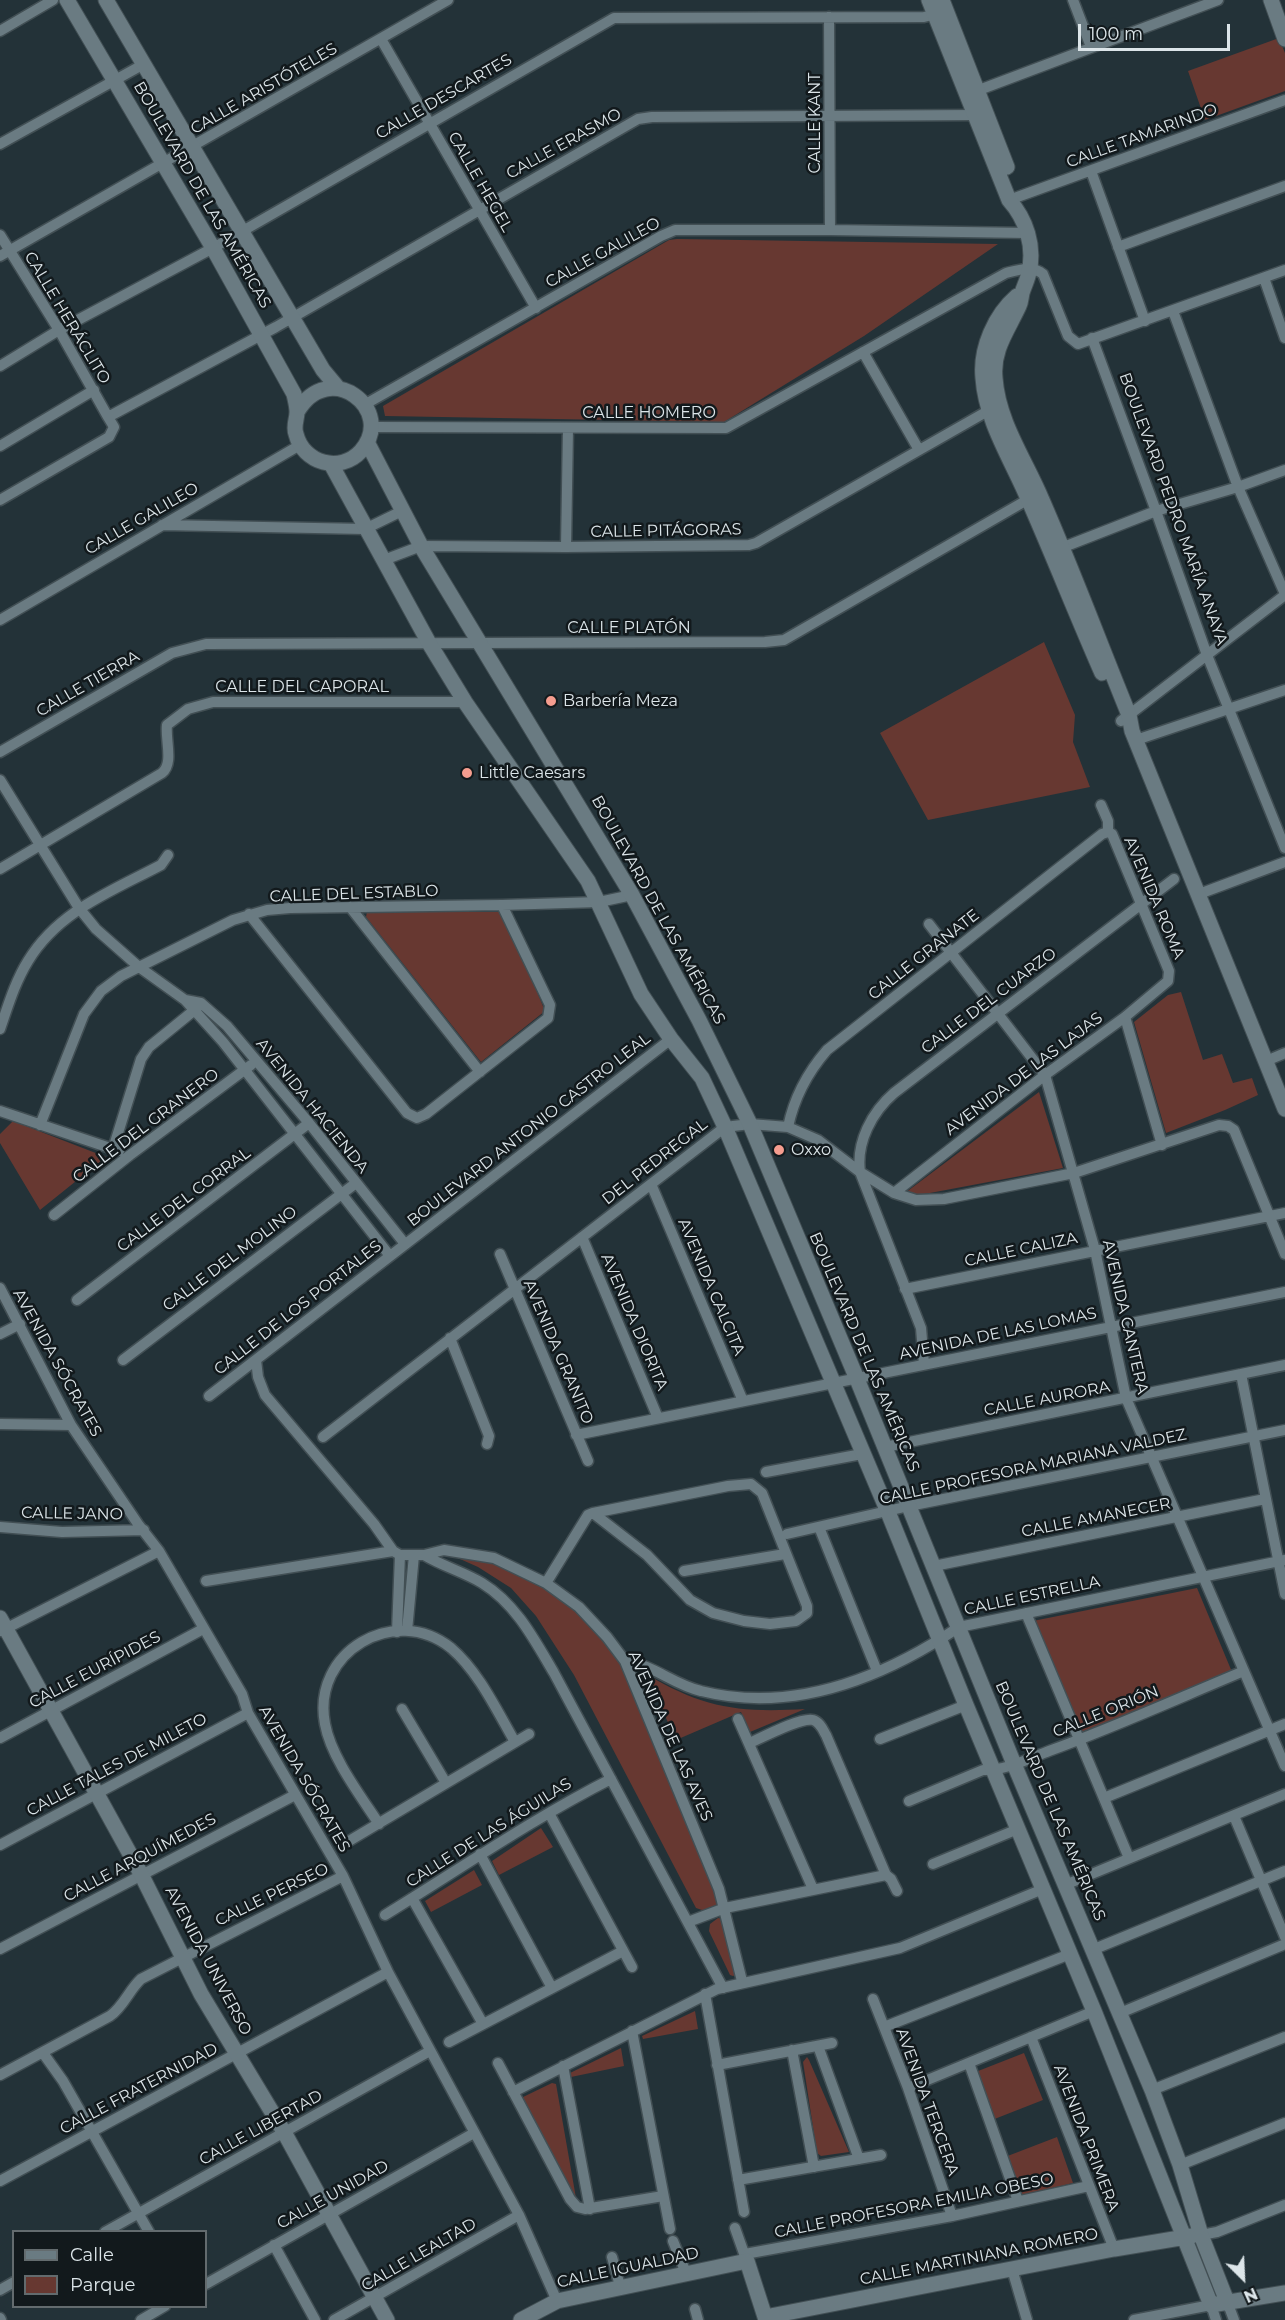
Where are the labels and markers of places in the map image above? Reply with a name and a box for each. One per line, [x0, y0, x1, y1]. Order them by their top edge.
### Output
place label: Barbería Meza [563, 691, 678, 711]
marker: Barbería Meza [544, 694, 558, 708]
place label: Little Caesars [479, 763, 585, 783]
marker: Little Caesars [460, 766, 474, 780]
place label: Oxxo [791, 1140, 831, 1160]
marker: Oxxo [772, 1143, 786, 1157]

